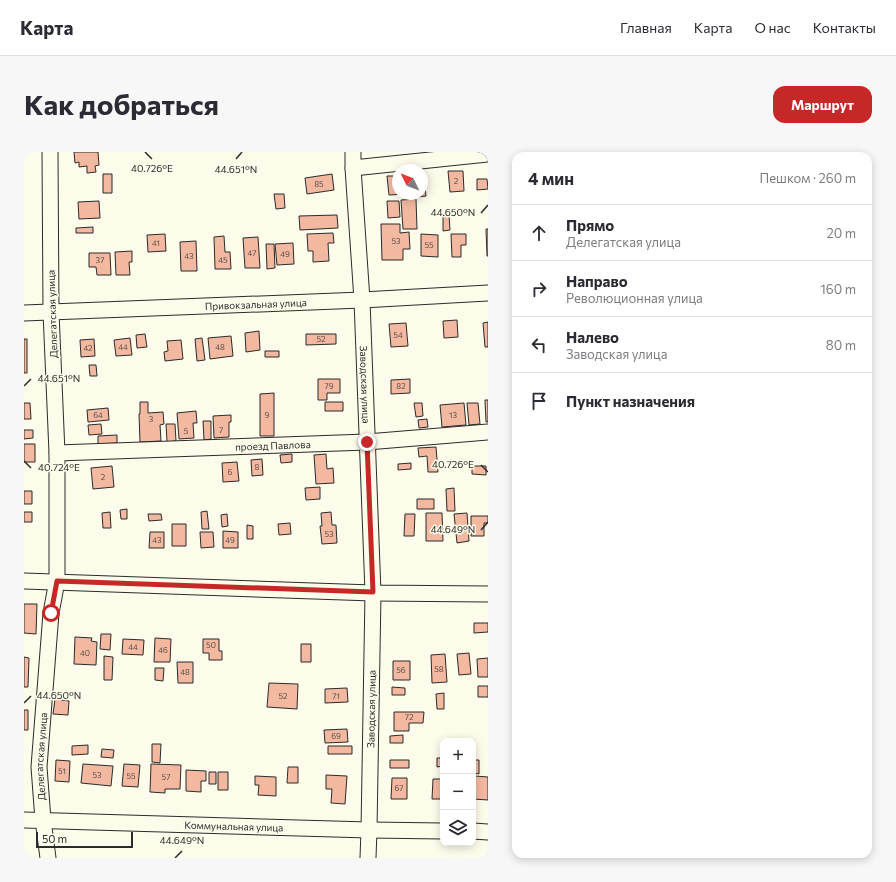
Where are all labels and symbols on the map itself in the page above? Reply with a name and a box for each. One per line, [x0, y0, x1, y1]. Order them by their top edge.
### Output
text: 40.726°E [131, 162, 173, 174]
text: 44.651°N [215, 163, 257, 175]
north arrow [392, 164, 428, 200]
house number: 2 [454, 176, 459, 186]
house number: 85 [314, 179, 324, 189]
text: 44.650°N [431, 206, 475, 218]
house number: 53 [391, 236, 401, 246]
house number: 41 [152, 238, 160, 248]
house number: 55 [424, 240, 434, 250]
house number: 47 [248, 248, 256, 258]
house number: 49 [280, 249, 290, 259]
house number: 43 [184, 251, 194, 261]
house number: 37 [96, 255, 104, 265]
house number: 45 [218, 255, 228, 265]
street label: Делегатская улица [44, 270, 60, 358]
street label: Привокзальная улица [205, 296, 307, 312]
house number: 54 [393, 330, 403, 340]
house number: 52 [316, 334, 326, 344]
house number: 44 [118, 342, 128, 352]
house number: 48 [215, 342, 225, 352]
house number: 42 [83, 343, 93, 353]
street label: Заводская улица [358, 345, 373, 424]
text: 44.651°N [38, 372, 80, 384]
house number: 79 [324, 381, 334, 391]
house number: 82 [396, 381, 406, 391]
house number: 64 [93, 410, 103, 420]
house number: 9 [265, 410, 270, 420]
house number: 13 [449, 410, 457, 420]
house number: 3 [149, 414, 154, 424]
house number: 7 [219, 425, 223, 435]
house number: 5 [184, 426, 189, 436]
route end [358, 433, 376, 451]
street label: проезд Павлова [235, 438, 311, 453]
text: 40.726°E [432, 458, 474, 470]
text: 40.724°E [38, 461, 80, 473]
house number: 8 [255, 462, 260, 472]
house number: 6 [228, 467, 233, 477]
house number: 2 [101, 472, 106, 482]
text: 44.649°N [431, 523, 475, 535]
house number: 53 [324, 529, 334, 539]
house number: 43 [152, 535, 162, 545]
house number: 49 [225, 535, 235, 545]
route start [42, 604, 60, 622]
house number: 50 [206, 640, 216, 650]
house number: 44 [128, 642, 138, 652]
house number: 46 [158, 645, 168, 655]
house number: 40 [80, 648, 90, 658]
house number: 58 [434, 664, 444, 674]
house number: 56 [396, 665, 406, 675]
house number: 48 [180, 667, 190, 677]
street label: Заводская улица [364, 670, 378, 748]
text: 44.650°N [37, 689, 81, 701]
house number: 52 [278, 691, 288, 701]
house number: 71 [332, 691, 340, 701]
street label: Делегатская улица [33, 712, 49, 801]
house number: 72 [405, 712, 414, 722]
house number: 69 [331, 731, 341, 741]
house number: 51 [58, 766, 66, 776]
house number: 53 [92, 770, 102, 780]
house number: 55 [126, 771, 136, 781]
house number: 57 [162, 772, 170, 782]
house number: 67 [394, 783, 404, 793]
street label: Коммунальная улица [184, 819, 284, 834]
scale bar [36, 830, 133, 849]
text: 44.649°N [160, 834, 204, 846]

